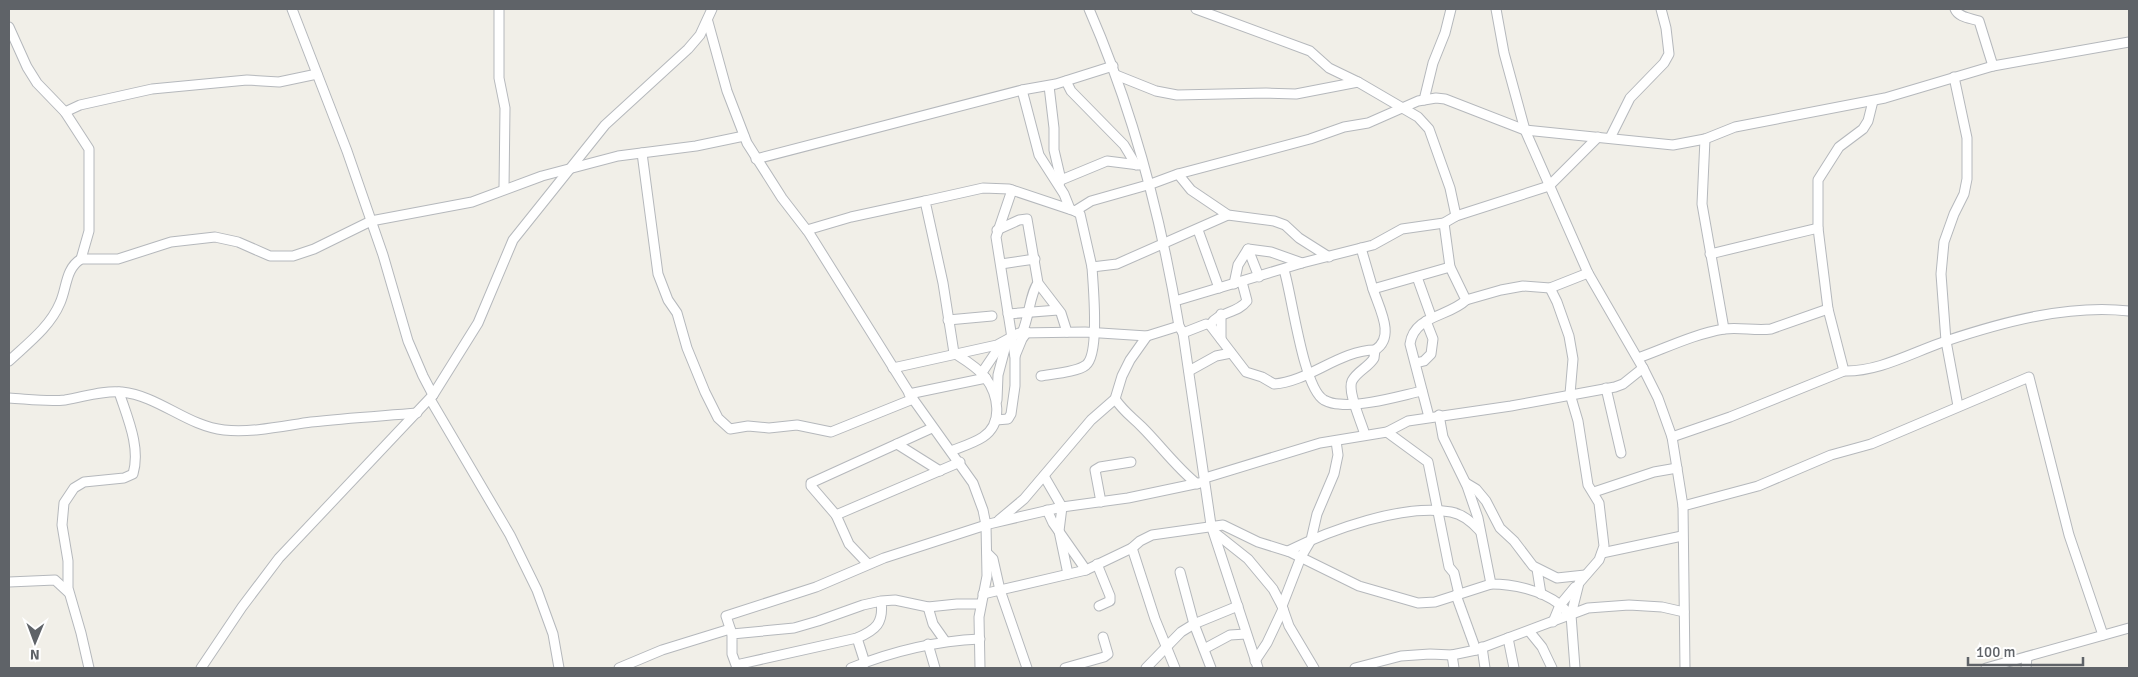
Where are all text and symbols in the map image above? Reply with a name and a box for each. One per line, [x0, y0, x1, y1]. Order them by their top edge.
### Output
north arrow [10, 617, 60, 667]
scale bar [1968, 634, 2083, 666]
text: 100 m [1976, 643, 2016, 661]
text: N [30, 646, 40, 663]

